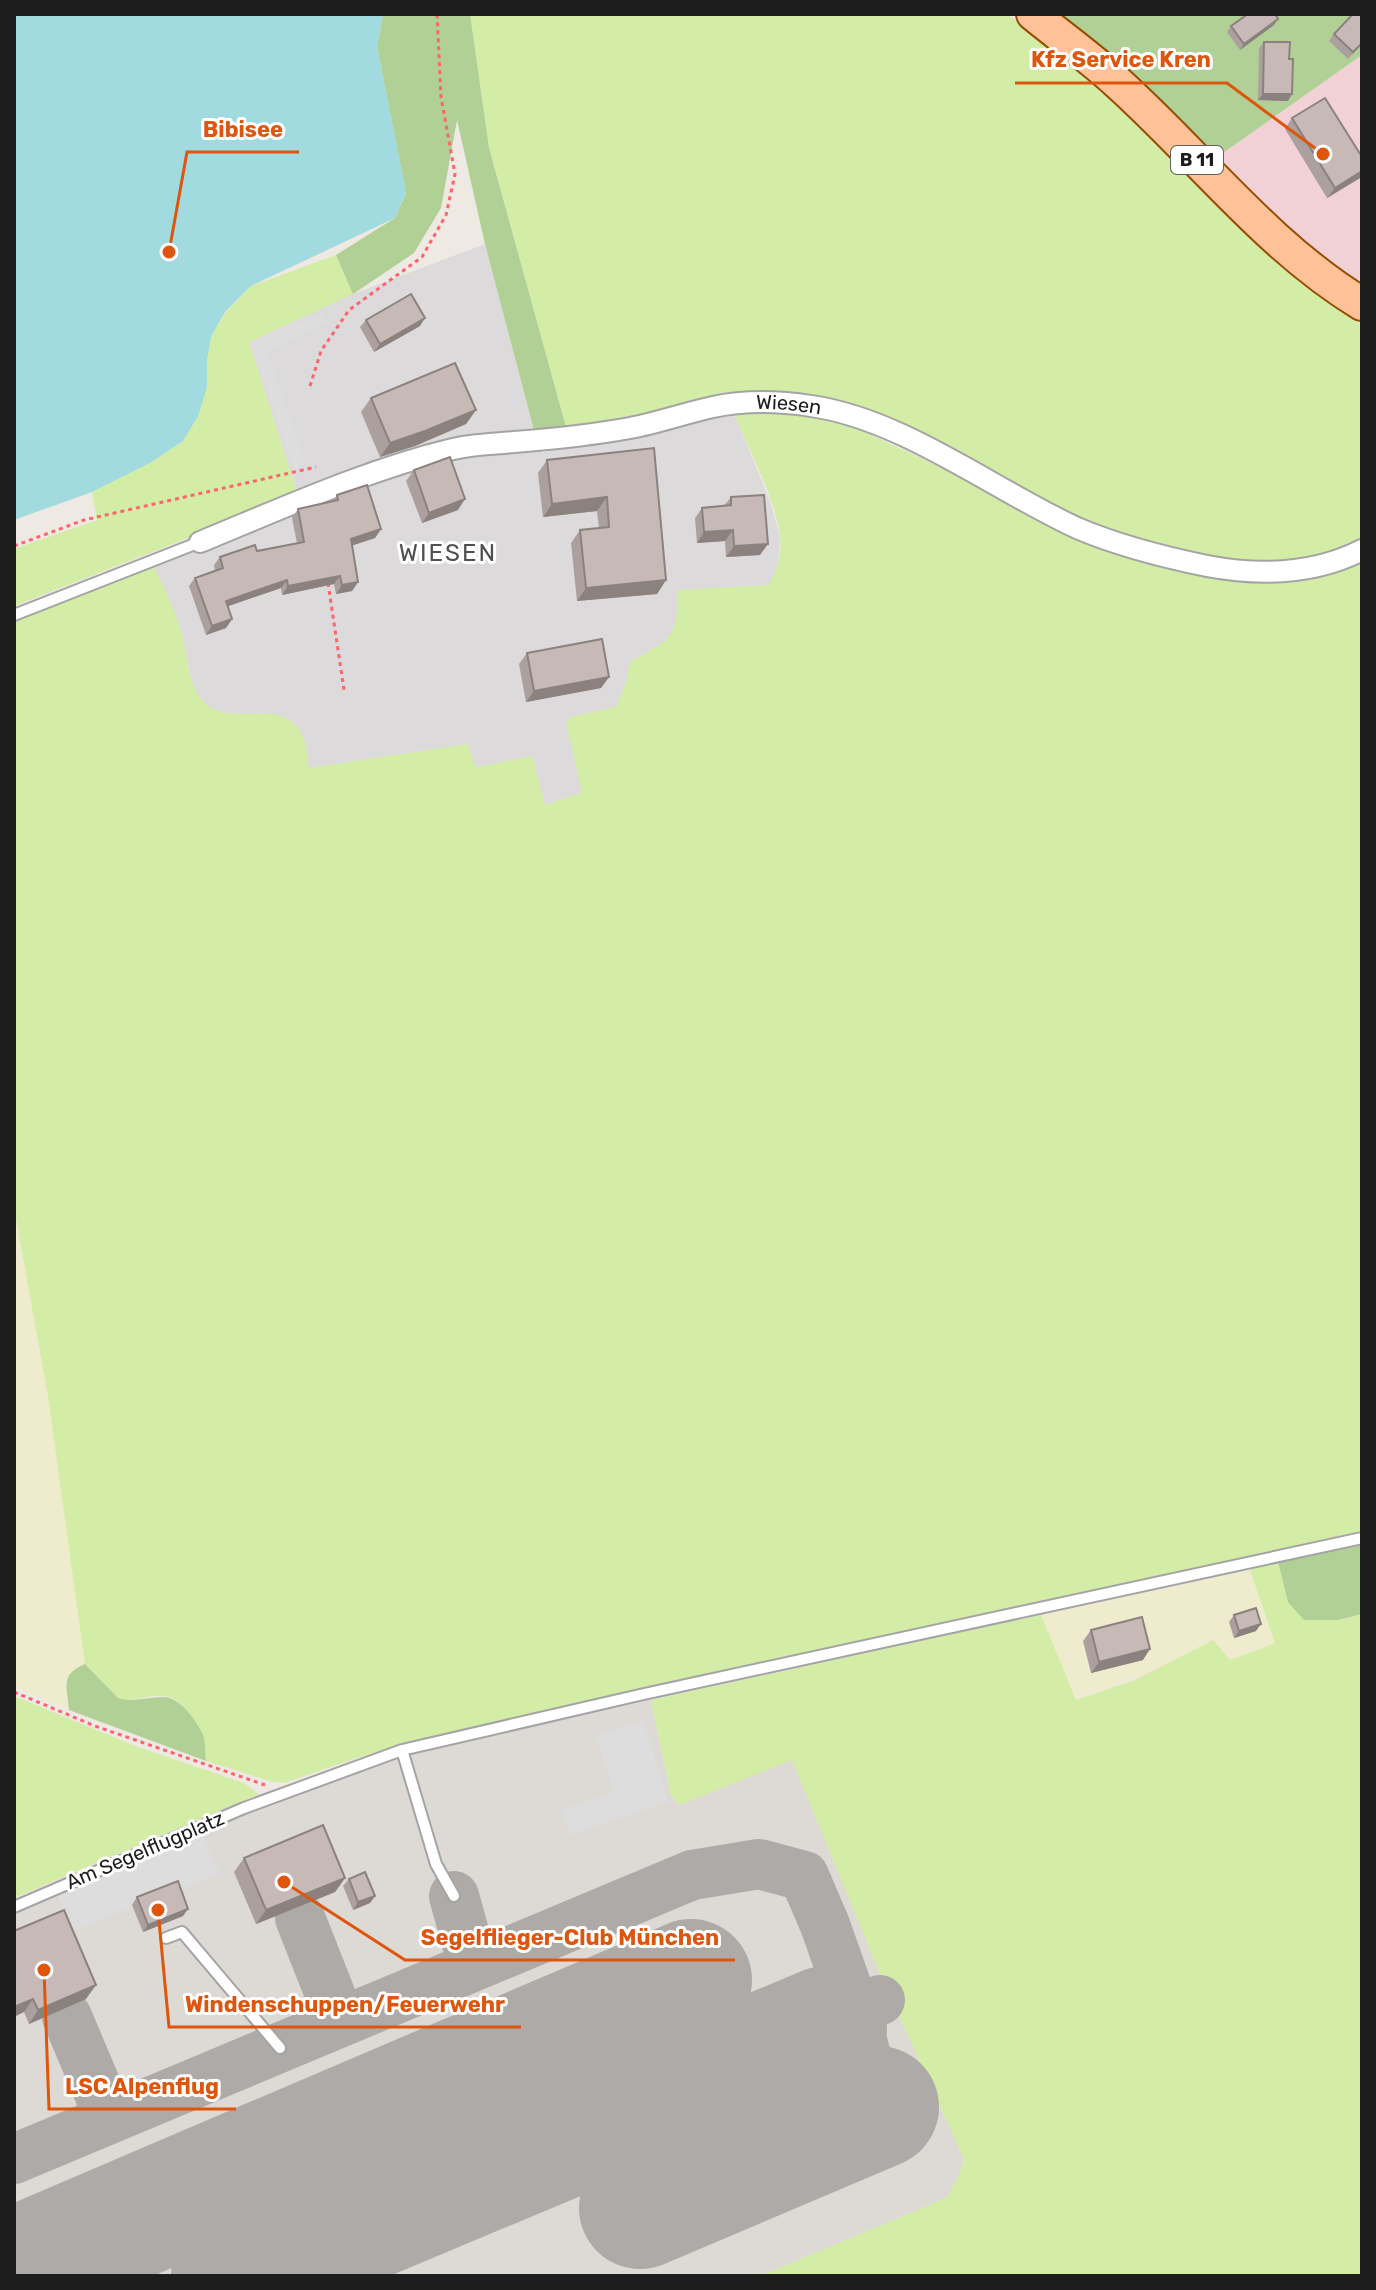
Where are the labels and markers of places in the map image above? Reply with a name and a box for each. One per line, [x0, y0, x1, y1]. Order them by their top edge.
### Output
callout: Kfz Service Kren [1015, 37, 1227, 83]
callout: Bibisee [187, 106, 299, 152]
callout: Segelflieger-Club München [405, 1914, 735, 1960]
callout: Windenschuppen/Feuerwehr [169, 1981, 521, 2027]
callout: LSC Alpenflug [49, 2063, 236, 2109]

